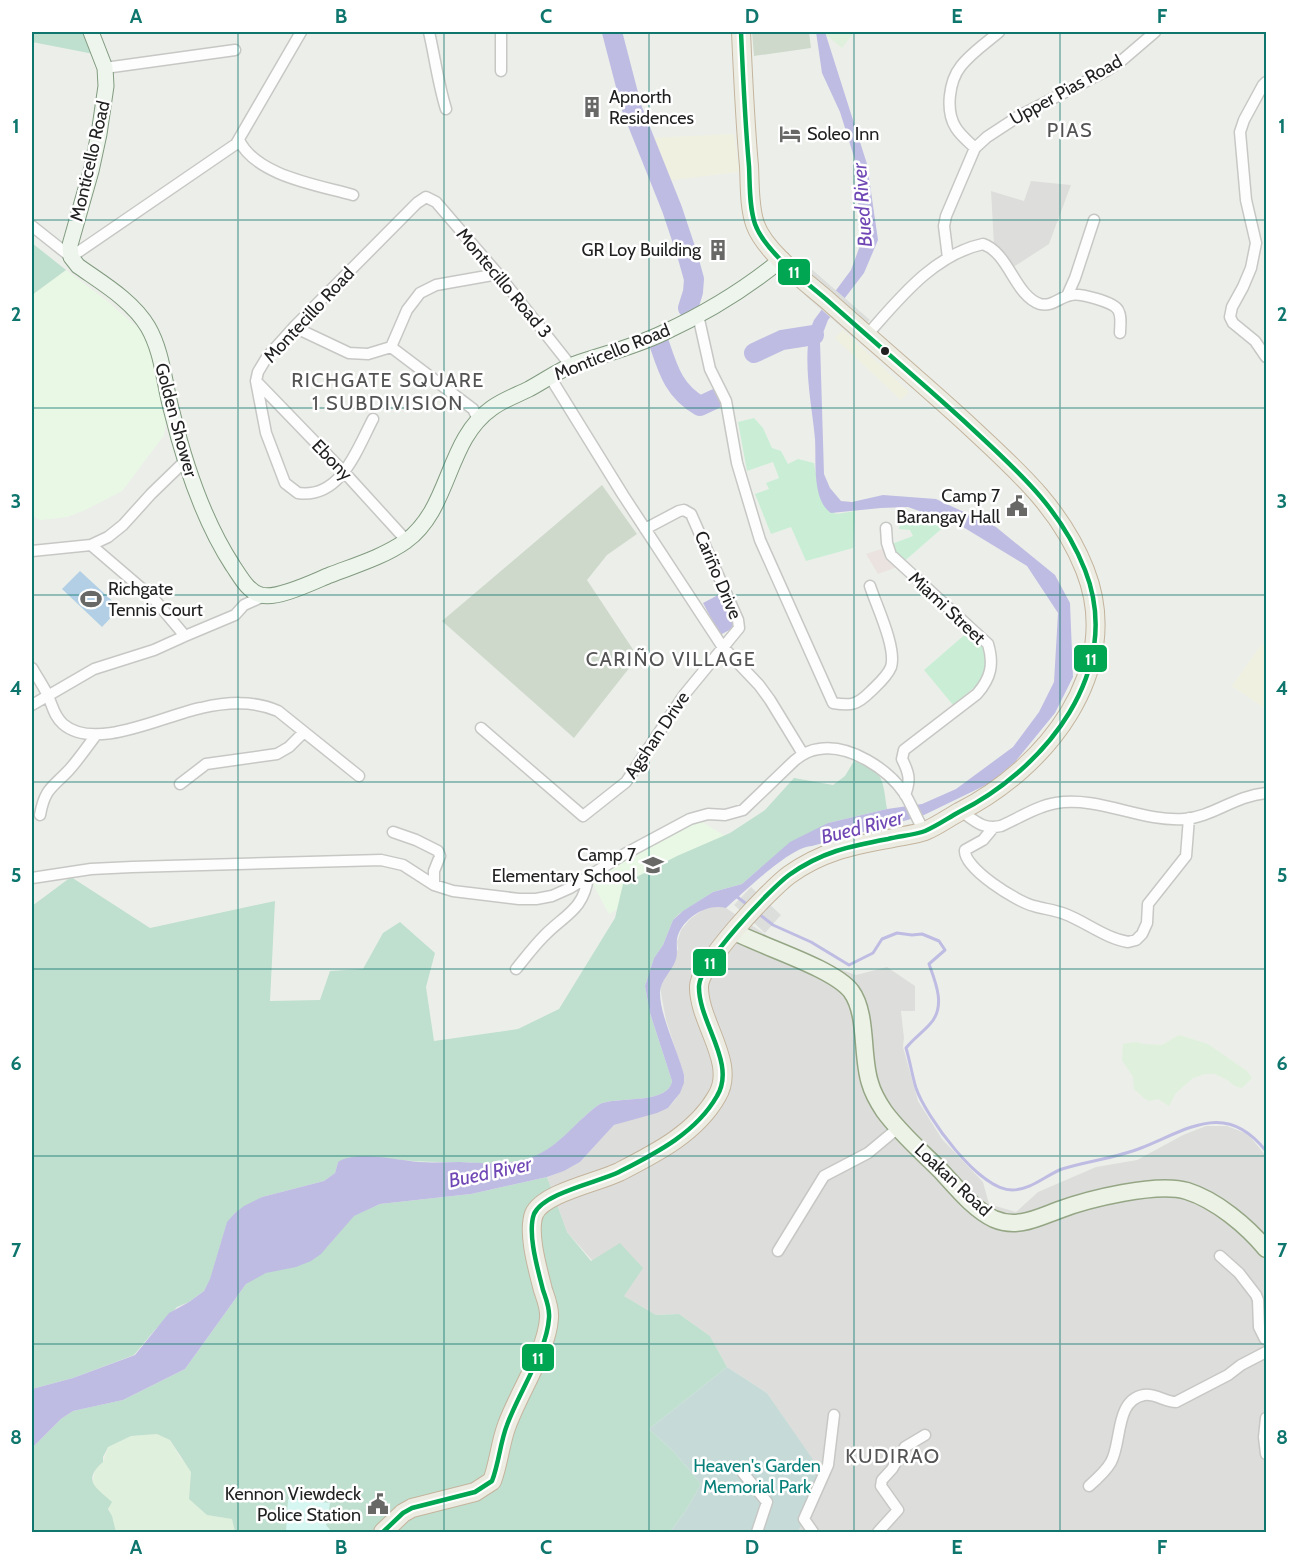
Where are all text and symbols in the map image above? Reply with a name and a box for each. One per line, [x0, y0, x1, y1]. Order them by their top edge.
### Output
text: A [130, 4, 143, 28]
text: B [335, 4, 347, 28]
text: C [540, 4, 552, 28]
text: D [745, 4, 759, 28]
text: E [951, 4, 963, 28]
text: F [1157, 4, 1168, 28]
street label: Upper Pias Road [1006, 50, 1126, 130]
place label: Apnorth Residences [609, 86, 694, 129]
building icon: Apnorth Residences [580, 95, 604, 119]
street label: Monticello Road [65, 99, 115, 223]
text: 1 [12, 114, 20, 138]
text: 1 [1278, 114, 1286, 138]
district label: PIAS [1047, 118, 1093, 142]
hotel icon: Soleo Inn [778, 122, 802, 146]
place label: Soleo Inn [807, 123, 879, 145]
water label: Bued River [847, 161, 877, 248]
street label: Montecillo Road 3 [452, 224, 556, 342]
building icon: GR Loy Building [706, 238, 730, 262]
place label: GR Loy Building [581, 239, 702, 261]
line badge: 11 [777, 258, 811, 286]
street label: Montecillo Road [259, 263, 359, 367]
text: 11 [788, 263, 800, 282]
text: 2 [11, 302, 21, 326]
text: 2 [1277, 302, 1287, 326]
street label: Monticello Road [551, 319, 673, 385]
unlabelled marker [879, 345, 891, 357]
street label: Golden Shower [150, 361, 202, 480]
district label: RICHGATE SQUARE 1 SUBDIVISION [291, 368, 485, 415]
street label: Ebony [307, 435, 357, 485]
place label: Camp 7 Barangay Hall [896, 485, 1001, 528]
text: 3 [11, 489, 21, 513]
text: 3 [1277, 489, 1287, 513]
public building icon: Camp 7 Barangay Hall [1005, 494, 1029, 518]
street label: Cariño Drive [690, 528, 746, 622]
street label: Miami Street [904, 567, 990, 649]
place label: Richgate Tennis Court [108, 578, 203, 621]
sports icon: Richgate Tennis Court [79, 587, 103, 611]
line badge: 11 [1073, 644, 1108, 673]
district label: CARIÑO VILLAGE [586, 647, 756, 671]
text: 11 [1085, 650, 1097, 669]
text: 4 [10, 676, 22, 700]
text: 4 [1276, 676, 1288, 700]
street label: Agshan Drive [620, 687, 694, 783]
water label: Bued River [818, 805, 907, 849]
place label: Camp 7 Elementary School [492, 844, 637, 887]
school or university icon: Camp 7 Elementary School [641, 853, 665, 877]
text: 5 [11, 863, 21, 887]
text: 5 [1277, 863, 1287, 887]
line badge: 11 [692, 948, 727, 977]
text: 11 [704, 954, 716, 973]
text: 6 [10, 1051, 22, 1075]
text: 6 [1276, 1051, 1288, 1075]
street label: Loakan Road [910, 1139, 996, 1221]
water label: Bued River [446, 1151, 534, 1192]
text: 7 [11, 1238, 22, 1262]
text: 7 [1277, 1238, 1288, 1262]
line badge: 11 [521, 1343, 555, 1372]
text: 11 [532, 1349, 544, 1368]
text: 8 [10, 1425, 22, 1449]
text: 8 [1276, 1425, 1288, 1449]
district label: KUDIRAO [845, 1444, 941, 1468]
park label: Heaven's Garden Memorial Park [693, 1455, 821, 1498]
place label: Kennon Viewdeck Police Station [225, 1483, 362, 1526]
public building icon: Kennon Viewdeck Police Station [366, 1492, 390, 1516]
text: A [130, 1535, 143, 1559]
text: B [335, 1535, 347, 1559]
text: C [540, 1535, 552, 1559]
text: D [745, 1535, 759, 1559]
text: E [951, 1535, 963, 1559]
text: F [1157, 1535, 1168, 1559]

